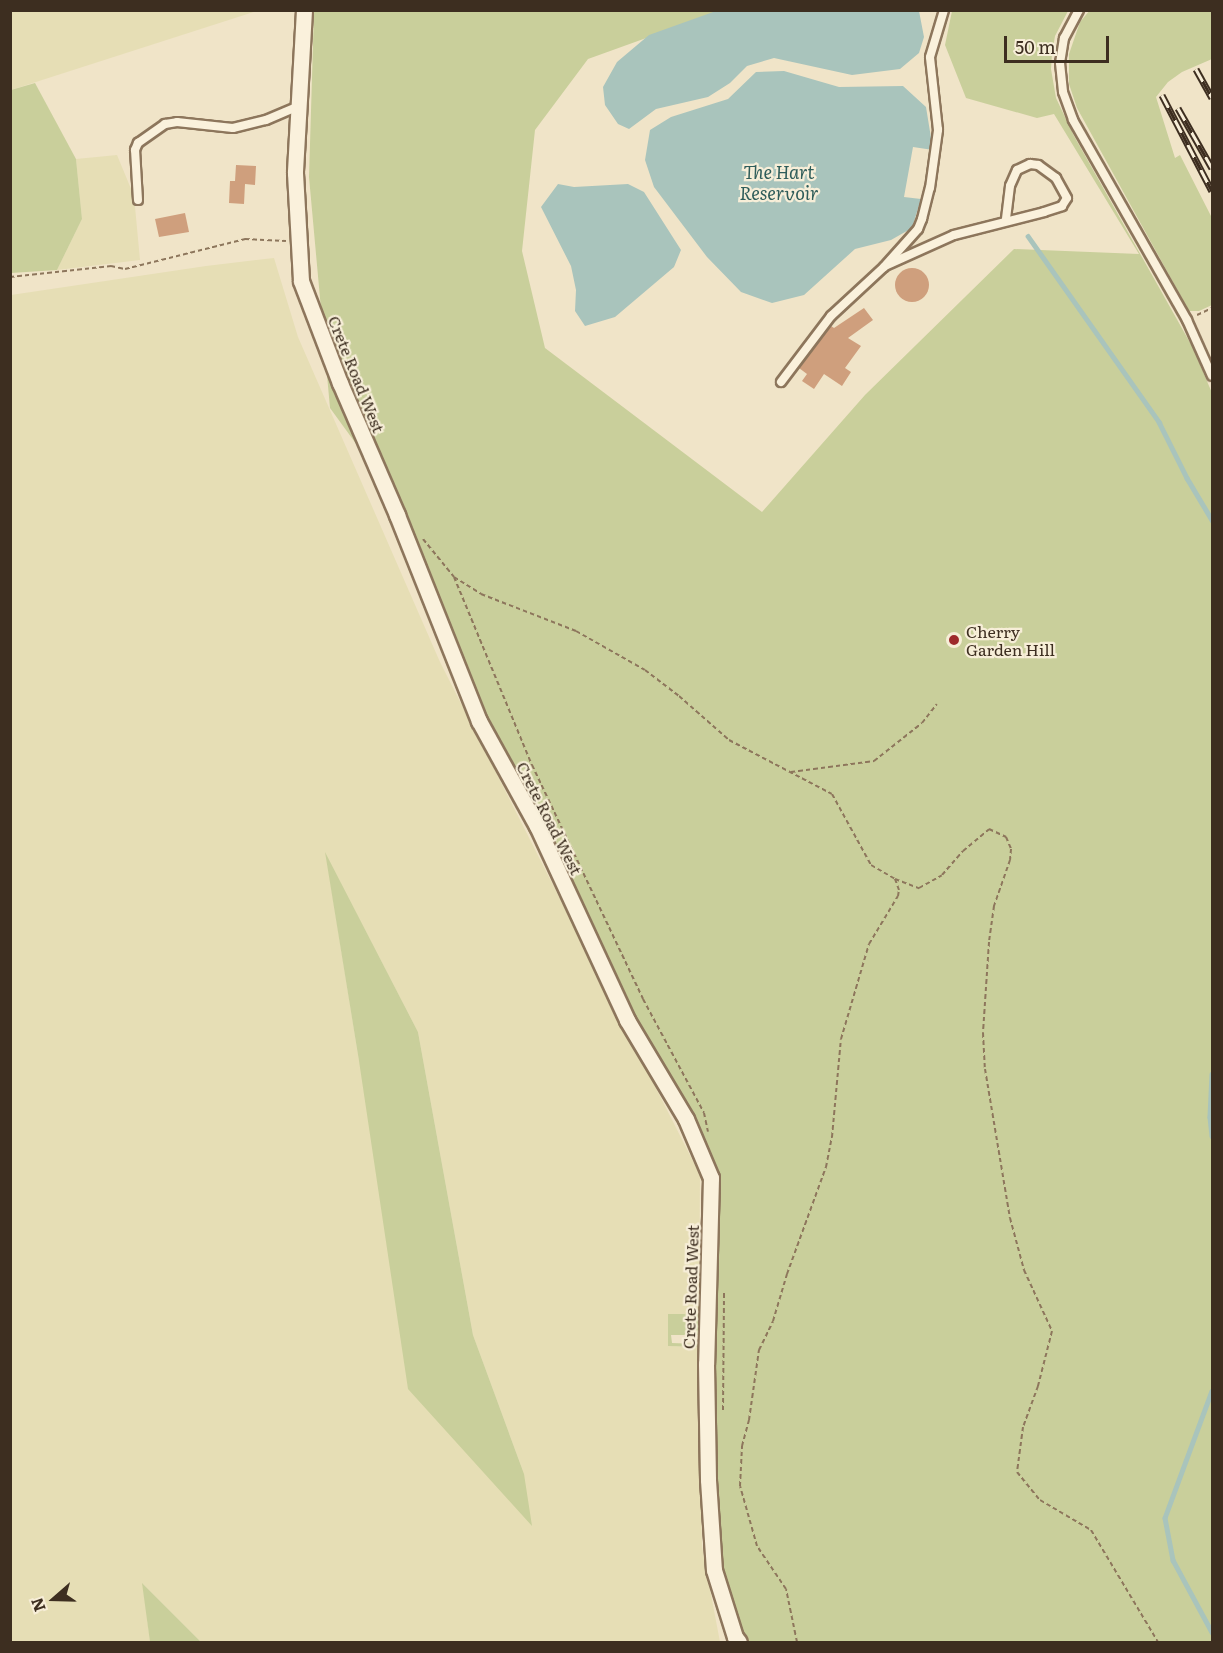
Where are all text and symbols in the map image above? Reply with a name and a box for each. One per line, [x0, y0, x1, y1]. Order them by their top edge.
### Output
scale bar [1007, 24, 1112, 62]
text: 50 m [1015, 33, 1056, 60]
water label: The Hart Reservoir [739, 162, 819, 204]
street label: Crete Road West [325, 313, 389, 435]
place label: Cherry Garden Hill [966, 621, 1055, 659]
marker: Cherry Garden Hill [947, 633, 961, 647]
street label: Crete Road West [513, 758, 587, 878]
street label: Crete Road West [678, 1225, 702, 1349]
north arrow [24, 1569, 84, 1629]
text: N [24, 1595, 51, 1616]

